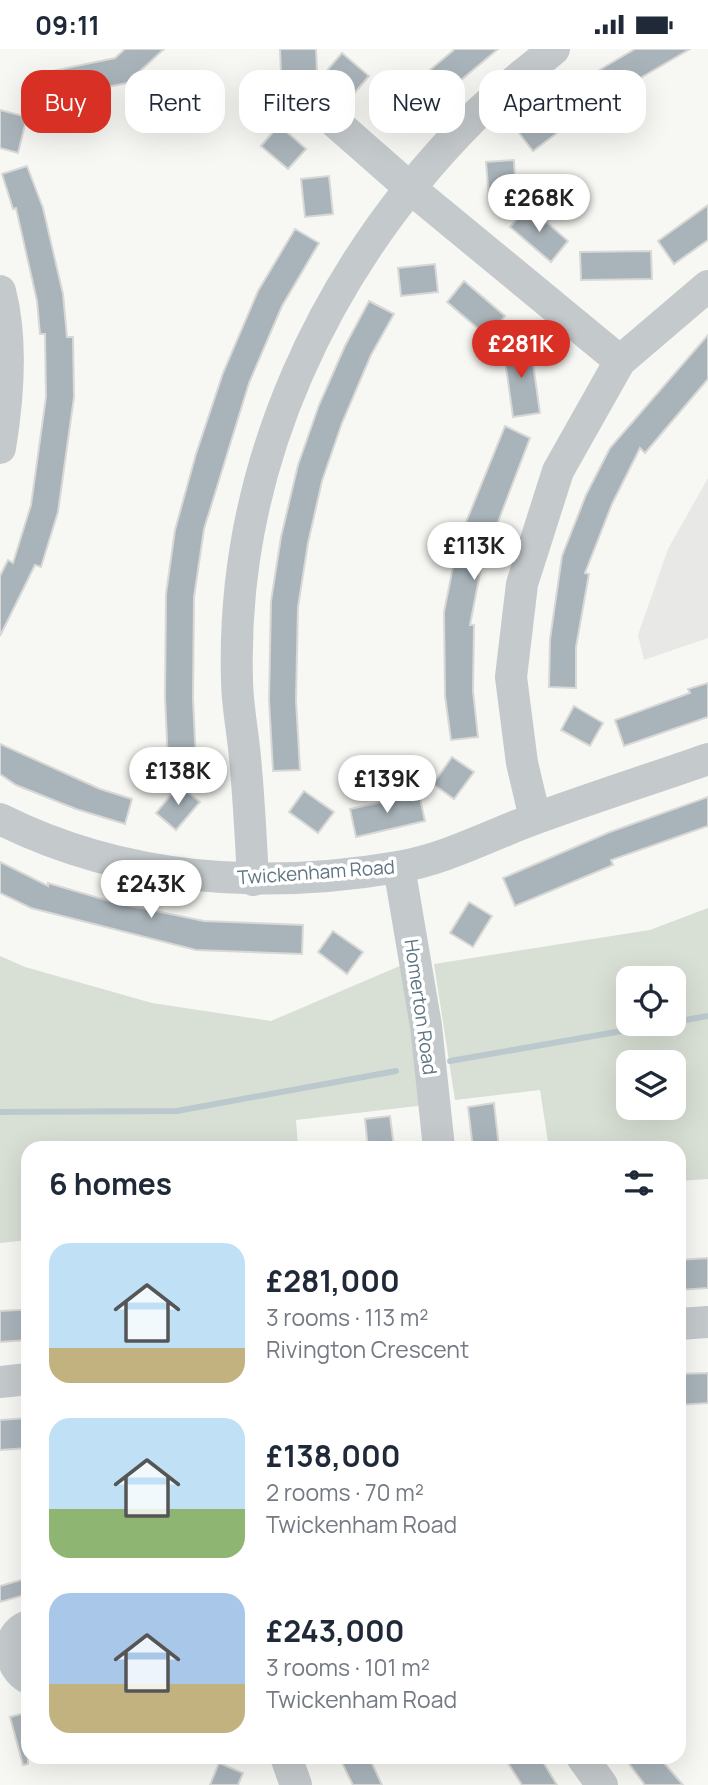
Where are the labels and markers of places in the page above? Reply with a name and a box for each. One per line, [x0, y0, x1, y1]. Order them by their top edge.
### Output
pin: £268K [490, 174, 588, 234]
pin: £281K [472, 321, 570, 380]
pin: £113K [425, 523, 523, 582]
pin: £138K [129, 747, 227, 807]
pin: £139K [338, 755, 436, 815]
pin: £243K [102, 861, 200, 920]

